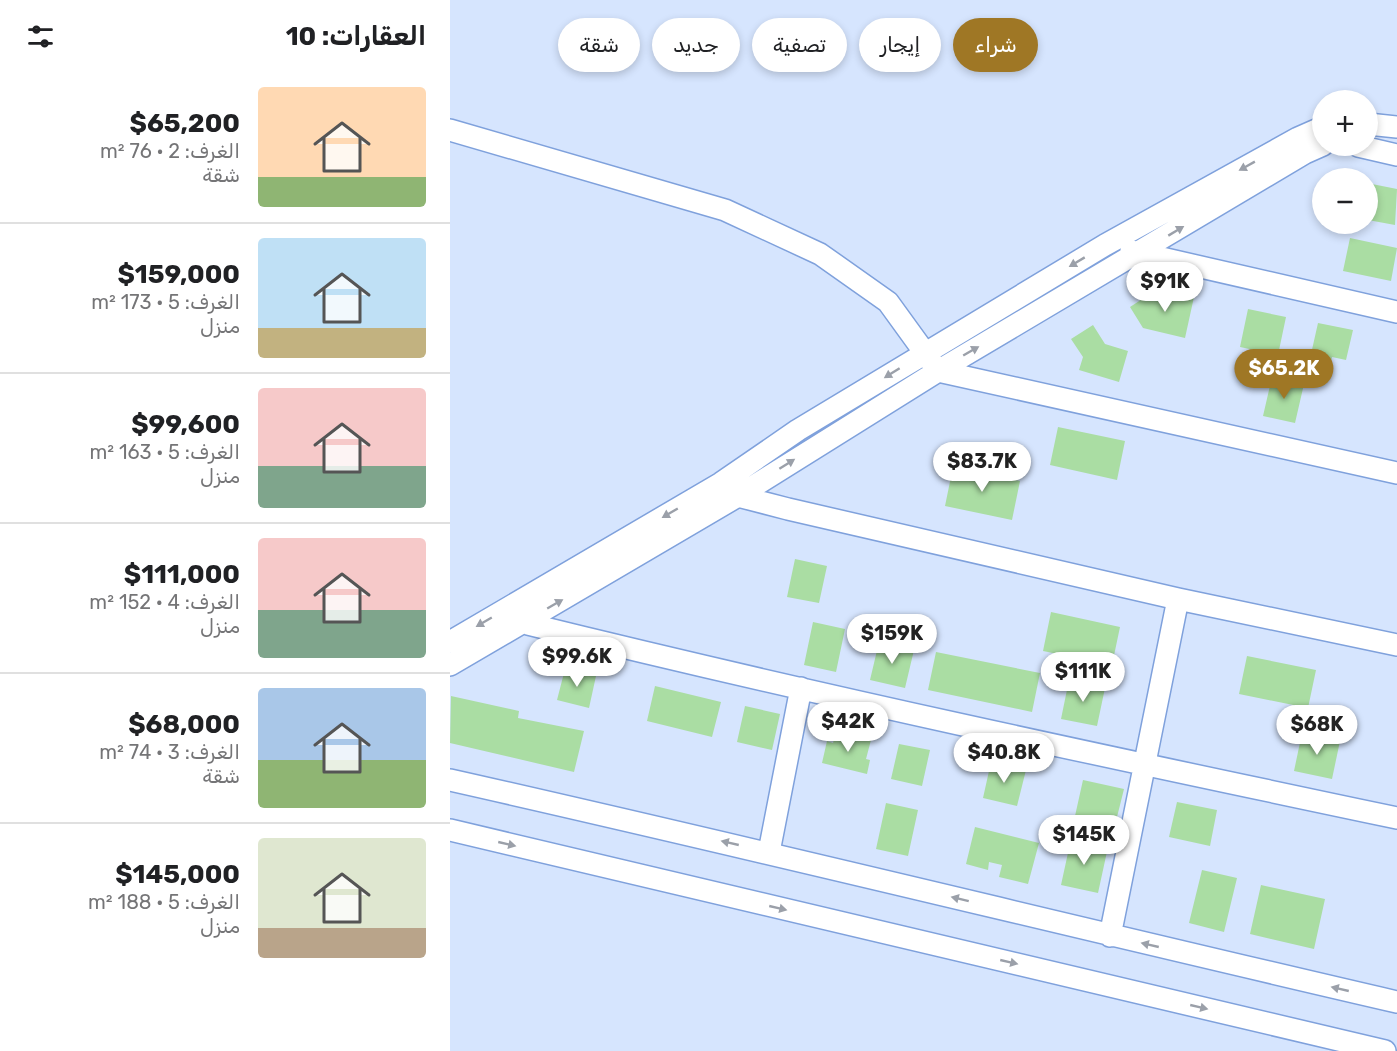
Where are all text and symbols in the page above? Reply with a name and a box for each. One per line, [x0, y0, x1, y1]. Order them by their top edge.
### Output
chip: شقة [558, 18, 640, 72]
chip: جديد [652, 18, 740, 72]
chip: تصفية [752, 18, 847, 72]
chip: إيجار [859, 18, 941, 72]
chip: شراء [953, 18, 1038, 72]
icon: filters [24, 20, 57, 53]
text: العقارات: 10 [286, 21, 426, 52]
map controls [1312, 90, 1378, 234]
button: + [1312, 90, 1378, 156]
text: $65,200 [130, 108, 240, 139]
icon: home [306, 111, 378, 183]
text: الغرف: 2 · 76 m² [100, 139, 240, 163]
one-way arrow [1238, 161, 1255, 171]
text: شقة [202, 163, 240, 187]
button: − [1312, 168, 1378, 234]
one-way arrow [1168, 226, 1184, 237]
one-way arrow [1069, 256, 1085, 267]
text: $159,000 [117, 259, 240, 290]
icon: home [306, 262, 378, 334]
pin: $91K [1129, 262, 1201, 313]
text: $91K [1140, 269, 1190, 293]
text: الغرف: 5 · 173 m² [91, 290, 240, 314]
text: منزل [200, 314, 240, 338]
one-way arrow [963, 346, 979, 357]
pin: $65.2K [1235, 349, 1333, 400]
text: $65.2K [1248, 356, 1320, 380]
one-way arrow [884, 367, 900, 378]
text: $99,600 [131, 409, 240, 440]
icon: home [306, 412, 378, 484]
text: الغرف: 5 · 163 m² [89, 440, 240, 464]
pin: $83.7K [933, 442, 1031, 493]
text: $83.7K [947, 449, 1017, 473]
one-way arrow [779, 459, 795, 470]
text: منزل [200, 464, 240, 488]
one-way arrow [661, 508, 678, 518]
text: $111,000 [124, 559, 240, 590]
icon: home [306, 562, 378, 634]
text: الغرف: 4 · 152 m² [89, 590, 240, 614]
one-way arrow [547, 599, 564, 609]
text: منزل [200, 614, 240, 638]
pin: $159K [850, 614, 934, 665]
one-way arrow [475, 617, 492, 627]
text: $159K [861, 621, 923, 645]
pin: $99.6K [528, 637, 626, 688]
text: $99.6K [542, 644, 612, 668]
pin: $111K [1041, 652, 1125, 703]
text: $111K [1055, 659, 1111, 683]
pin: $42K [812, 702, 884, 753]
pin: $68K [1281, 705, 1353, 756]
text: $68,000 [128, 709, 240, 740]
text: $42K [821, 709, 875, 733]
icon: home [306, 712, 378, 784]
text: $68K [1290, 712, 1344, 736]
pin: $40.8K [955, 733, 1053, 784]
text: الغرف: 3 · 74 m² [99, 740, 240, 764]
text: $40.8K [968, 740, 1040, 764]
text: شقة [202, 764, 240, 788]
pin: $145K [1042, 815, 1126, 866]
text: $145K [1052, 822, 1116, 846]
one-way arrow [720, 838, 739, 847]
one-way arrow [498, 840, 517, 849]
text: $145,000 [115, 859, 240, 890]
icon: home [306, 862, 378, 934]
text: الغرف: 5 · 188 m² [88, 890, 240, 914]
one-way arrow [951, 894, 970, 904]
one-way arrow [769, 904, 788, 913]
text: منزل [200, 914, 240, 938]
one-way arrow [1141, 940, 1159, 950]
one-way arrow [1000, 958, 1018, 968]
one-way arrow [1331, 983, 1349, 993]
one-way arrow [1190, 1003, 1208, 1013]

